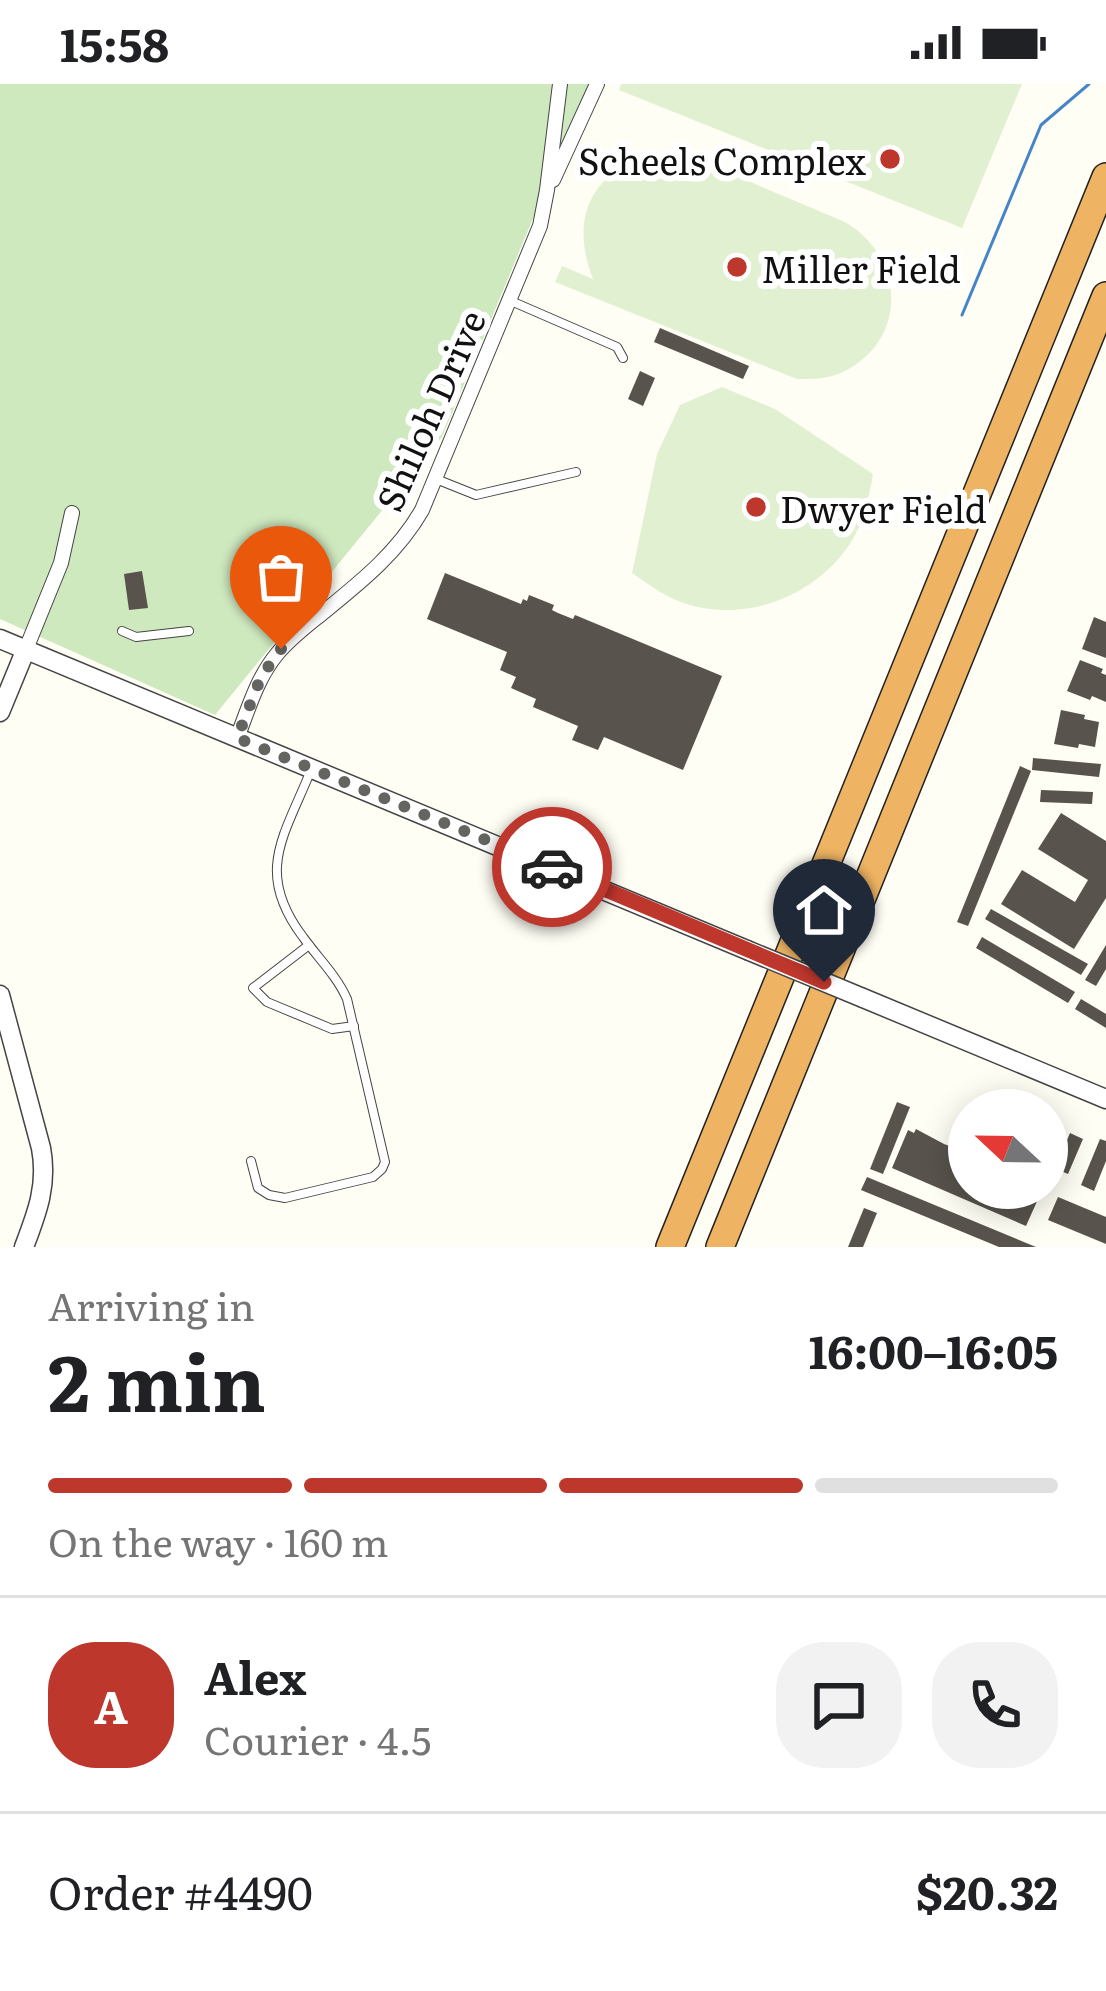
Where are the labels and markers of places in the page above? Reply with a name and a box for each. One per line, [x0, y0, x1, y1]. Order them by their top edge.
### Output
place label: Scheels Complex [578, 133, 867, 186]
marker: Scheels Complex [877, 146, 903, 172]
place label: Miller Field [761, 241, 961, 294]
marker: Miller Field [724, 254, 750, 280]
place label: Dwyer Field [780, 481, 987, 534]
marker: Dwyer Field [743, 494, 769, 520]
pin [230, 526, 332, 649]
pin [773, 859, 875, 982]

